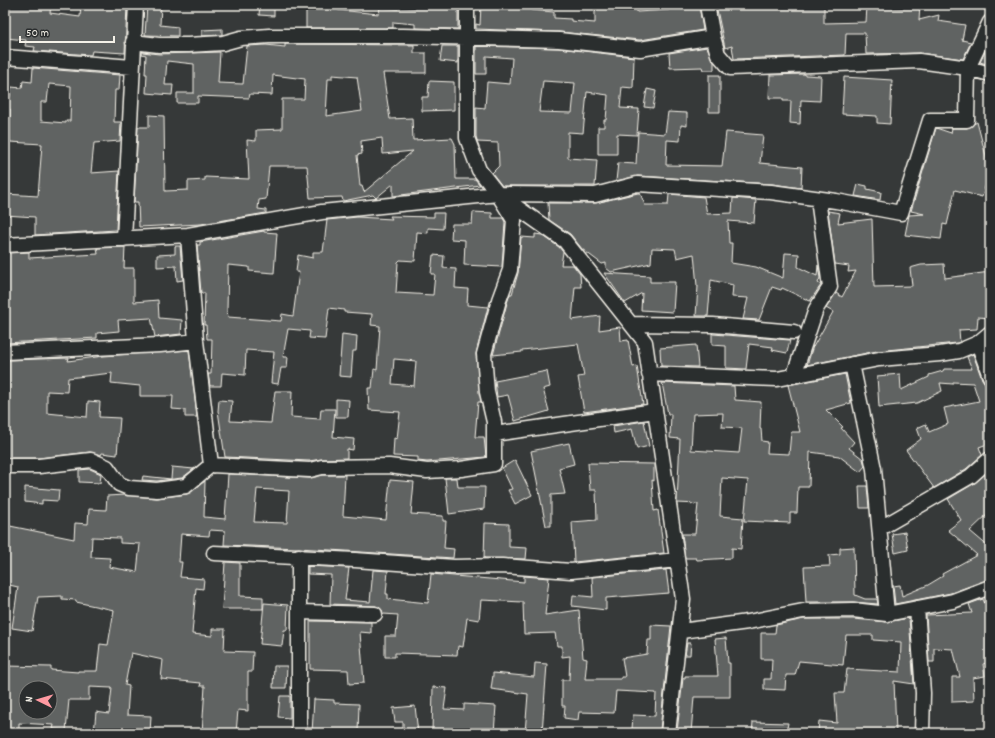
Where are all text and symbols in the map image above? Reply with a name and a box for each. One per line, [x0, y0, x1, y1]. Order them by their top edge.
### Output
scale bar [20, 18, 114, 44]
text: 50 m [26, 25, 49, 42]
north arrow [18, 680, 58, 720]
text: N [22, 695, 38, 703]

